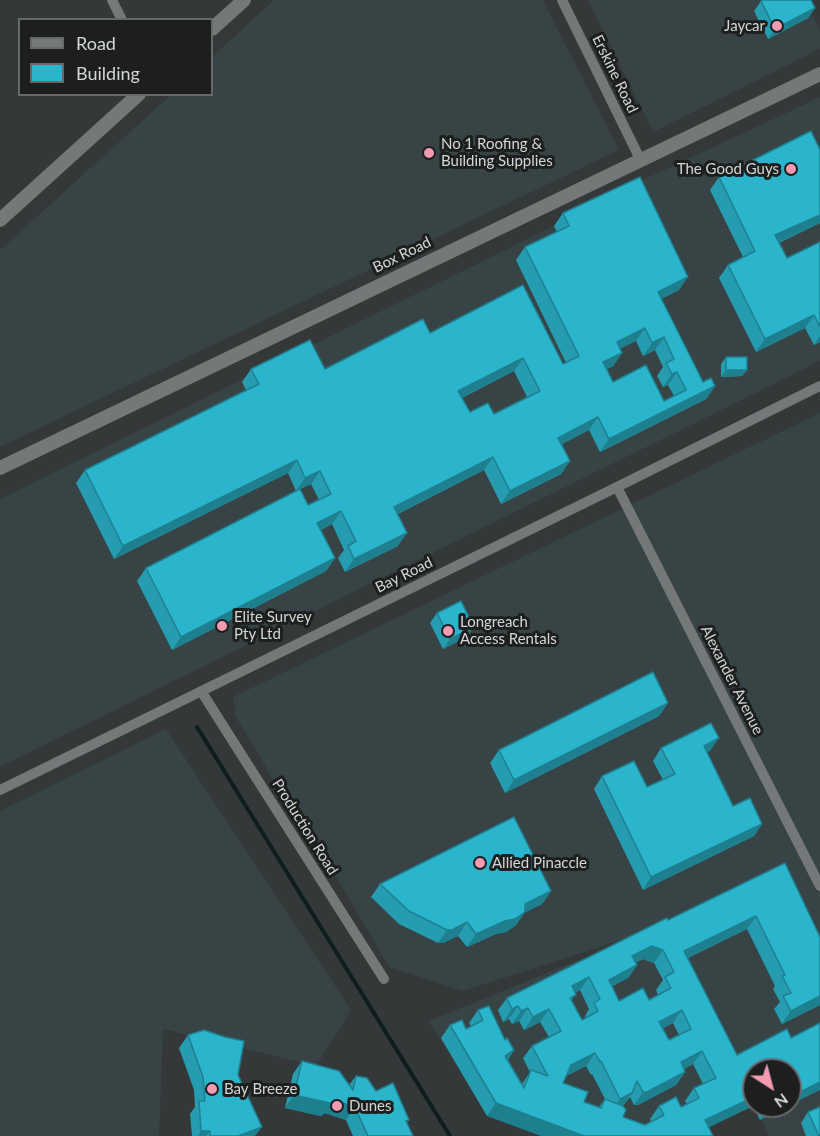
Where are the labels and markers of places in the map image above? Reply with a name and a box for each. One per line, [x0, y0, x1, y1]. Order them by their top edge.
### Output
place label: Jaycar [724, 17, 765, 35]
marker: Jaycar [770, 19, 784, 33]
place label: No 1 Roofing & Building Supplies [441, 135, 553, 170]
marker: No 1 Roofing & Building Supplies [422, 146, 436, 160]
place label: The Good Guys [677, 160, 779, 178]
marker: The Good Guys [784, 162, 798, 176]
place label: Elite Survey Pty Ltd [234, 608, 312, 643]
place label: Longreach Access Rentals [460, 613, 557, 648]
marker: Elite Survey Pty Ltd [215, 619, 229, 633]
marker: Longreach Access Rentals [441, 624, 455, 638]
place label: Allied Pinaccle [492, 854, 587, 872]
marker: Allied Pinaccle [473, 856, 487, 870]
place label: Bay Breeze [224, 1080, 298, 1098]
marker: Bay Breeze [205, 1082, 219, 1096]
place label: Dunes [349, 1097, 391, 1115]
marker: Dunes [330, 1099, 344, 1113]

